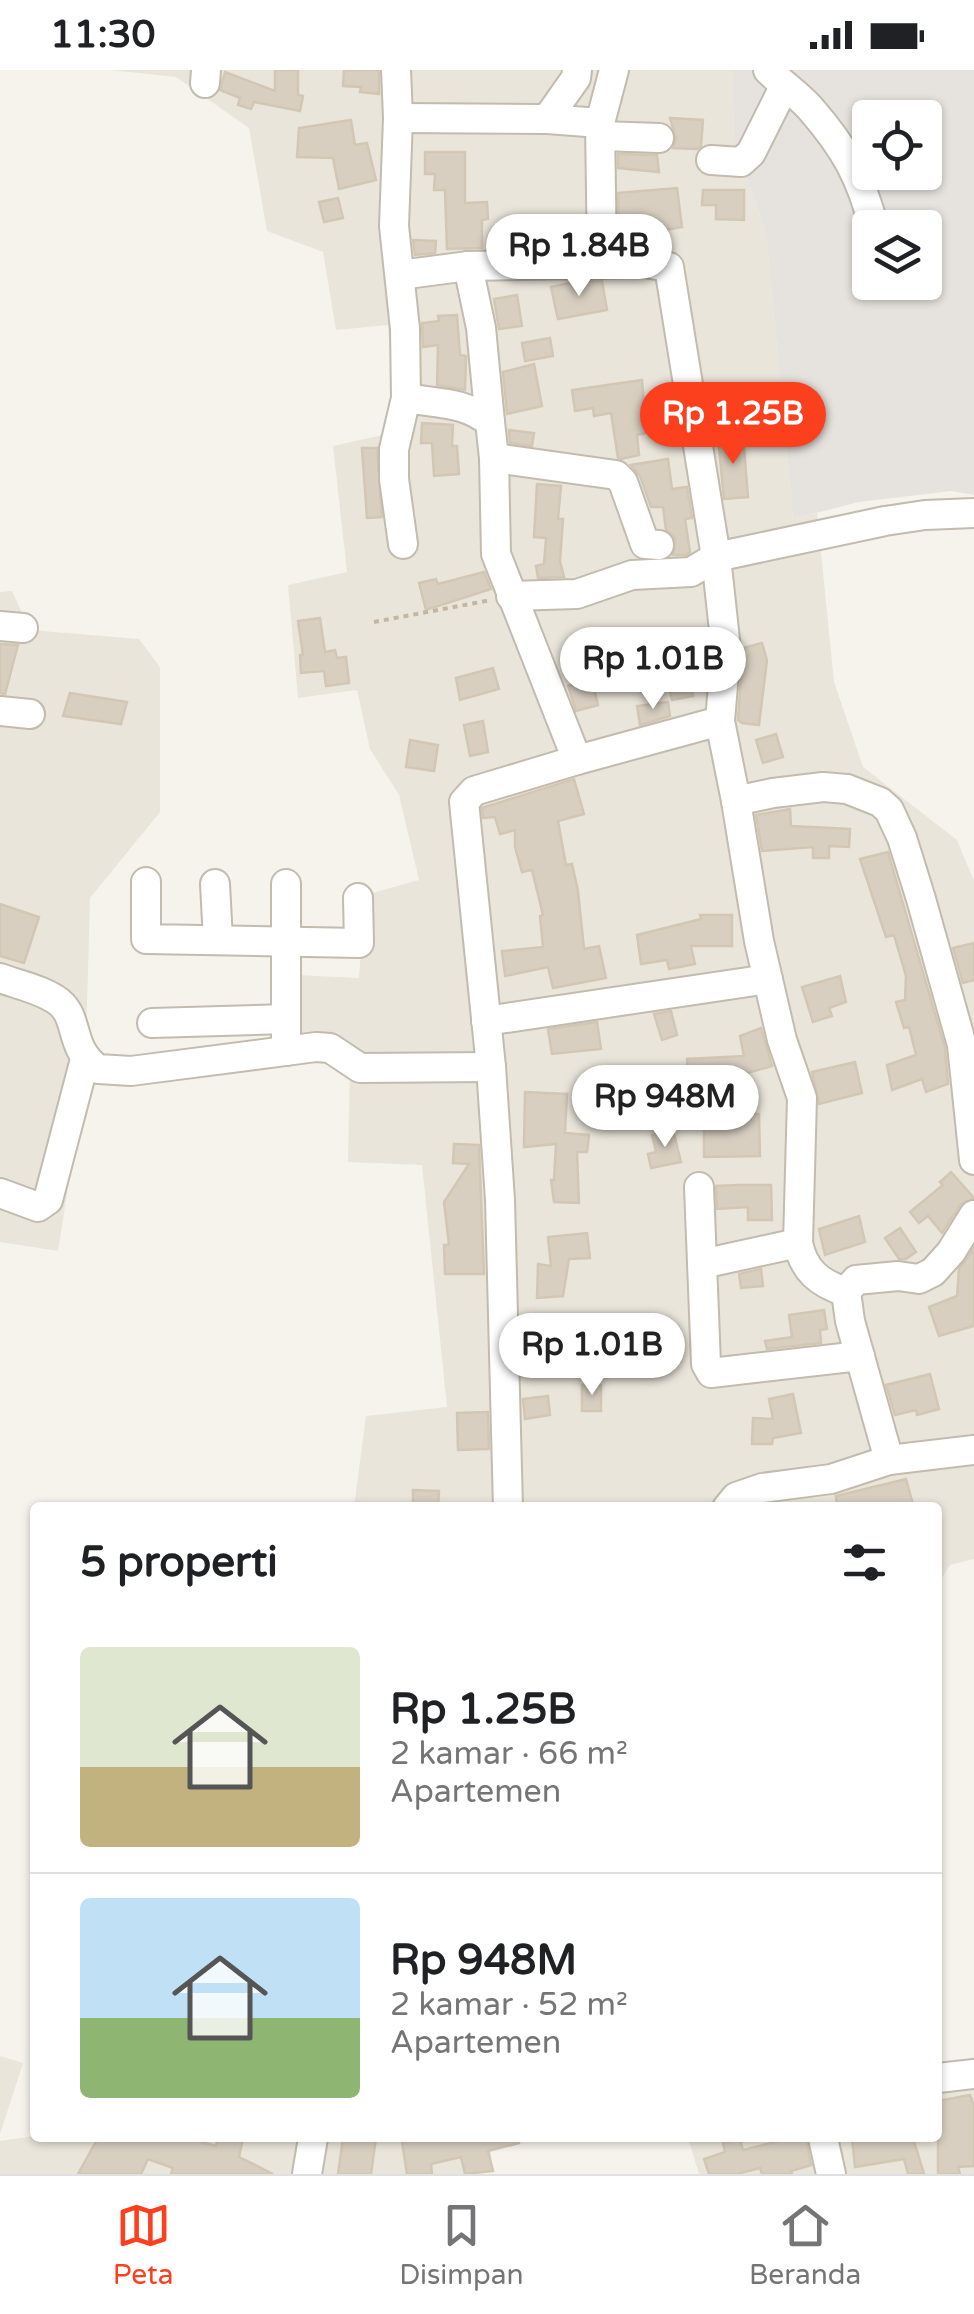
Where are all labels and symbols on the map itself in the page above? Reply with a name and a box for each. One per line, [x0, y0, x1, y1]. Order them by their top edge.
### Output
pin: Rp 1.84B [476, 214, 682, 299]
pin: Rp 1.25B [630, 382, 836, 467]
pin: Rp 1.01B [550, 627, 756, 712]
pin: Rp 948M [573, 1065, 757, 1150]
pin: Rp 1.01B [489, 1313, 695, 1398]

